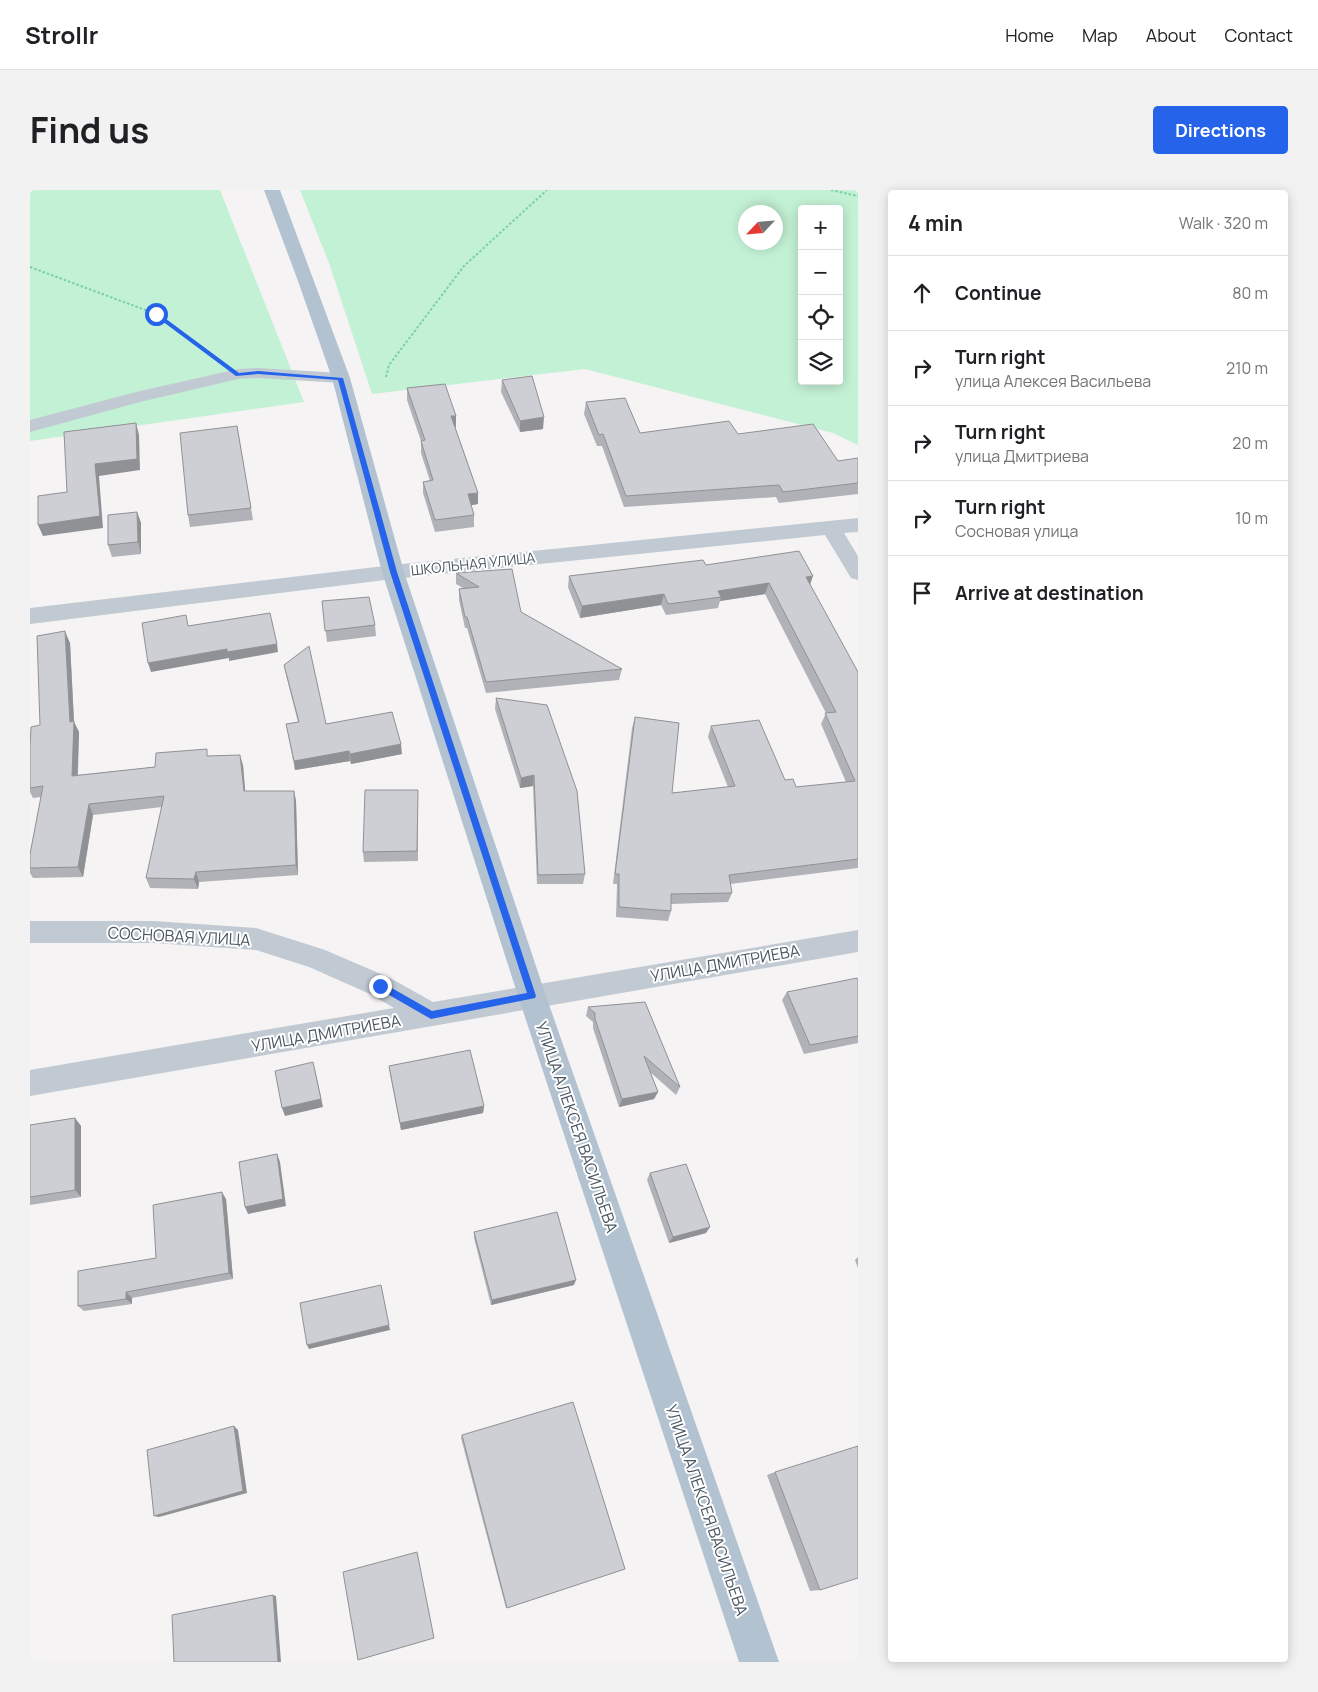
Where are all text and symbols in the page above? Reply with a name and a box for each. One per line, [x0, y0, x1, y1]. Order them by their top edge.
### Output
text: Strollr [25, 18, 98, 51]
text: Home [1005, 23, 1054, 47]
text: Map [1082, 23, 1118, 47]
text: About [1146, 23, 1196, 47]
text: Contact [1224, 23, 1293, 47]
text: Find us [30, 106, 149, 154]
button: Directions [1153, 106, 1288, 154]
north arrow [738, 205, 783, 250]
map controls [798, 205, 843, 385]
button: + [798, 205, 843, 250]
text: 4 min [908, 209, 963, 237]
text: Walk · 320 m [1179, 212, 1268, 234]
button: − [798, 250, 843, 295]
icon: ahead [908, 279, 936, 307]
text: Continue [955, 280, 1041, 306]
text: 80 m [1232, 282, 1268, 304]
button: locate [798, 295, 843, 340]
route start [145, 303, 168, 326]
button: layers [798, 340, 843, 385]
text: Turn right [955, 344, 1045, 370]
icon: right [908, 354, 936, 382]
text: 210 m [1226, 357, 1268, 379]
text: улица Алексея Васильева [955, 370, 1151, 392]
text: Turn right [955, 419, 1045, 445]
icon: right [908, 429, 936, 457]
text: 20 m [1232, 432, 1268, 454]
text: улица Дмитриева [955, 445, 1089, 467]
text: Turn right [955, 494, 1045, 520]
icon: right [908, 504, 936, 532]
text: 10 m [1235, 507, 1268, 529]
text: Сосновая улица [955, 520, 1078, 542]
street label: ШКОЛЬНАЯ УЛИЦА [410, 548, 536, 579]
icon: arrive [908, 579, 936, 607]
text: Arrive at destination [955, 580, 1144, 606]
street label: СОСНОВАЯ УЛИЦА [107, 921, 251, 951]
street label: УЛИЦА ДМИТРИЕВА [649, 939, 801, 987]
route end [369, 975, 392, 998]
street label: УЛИЦА ДМИТРИЕВА [250, 1009, 402, 1057]
street label: УЛИЦА АЛЕКСЕЯ ВАСИЛЬЕВА [531, 1019, 623, 1235]
street label: УЛИЦА АЛЕКСЕЯ ВАСИЛЬЕВА [661, 1402, 753, 1618]

